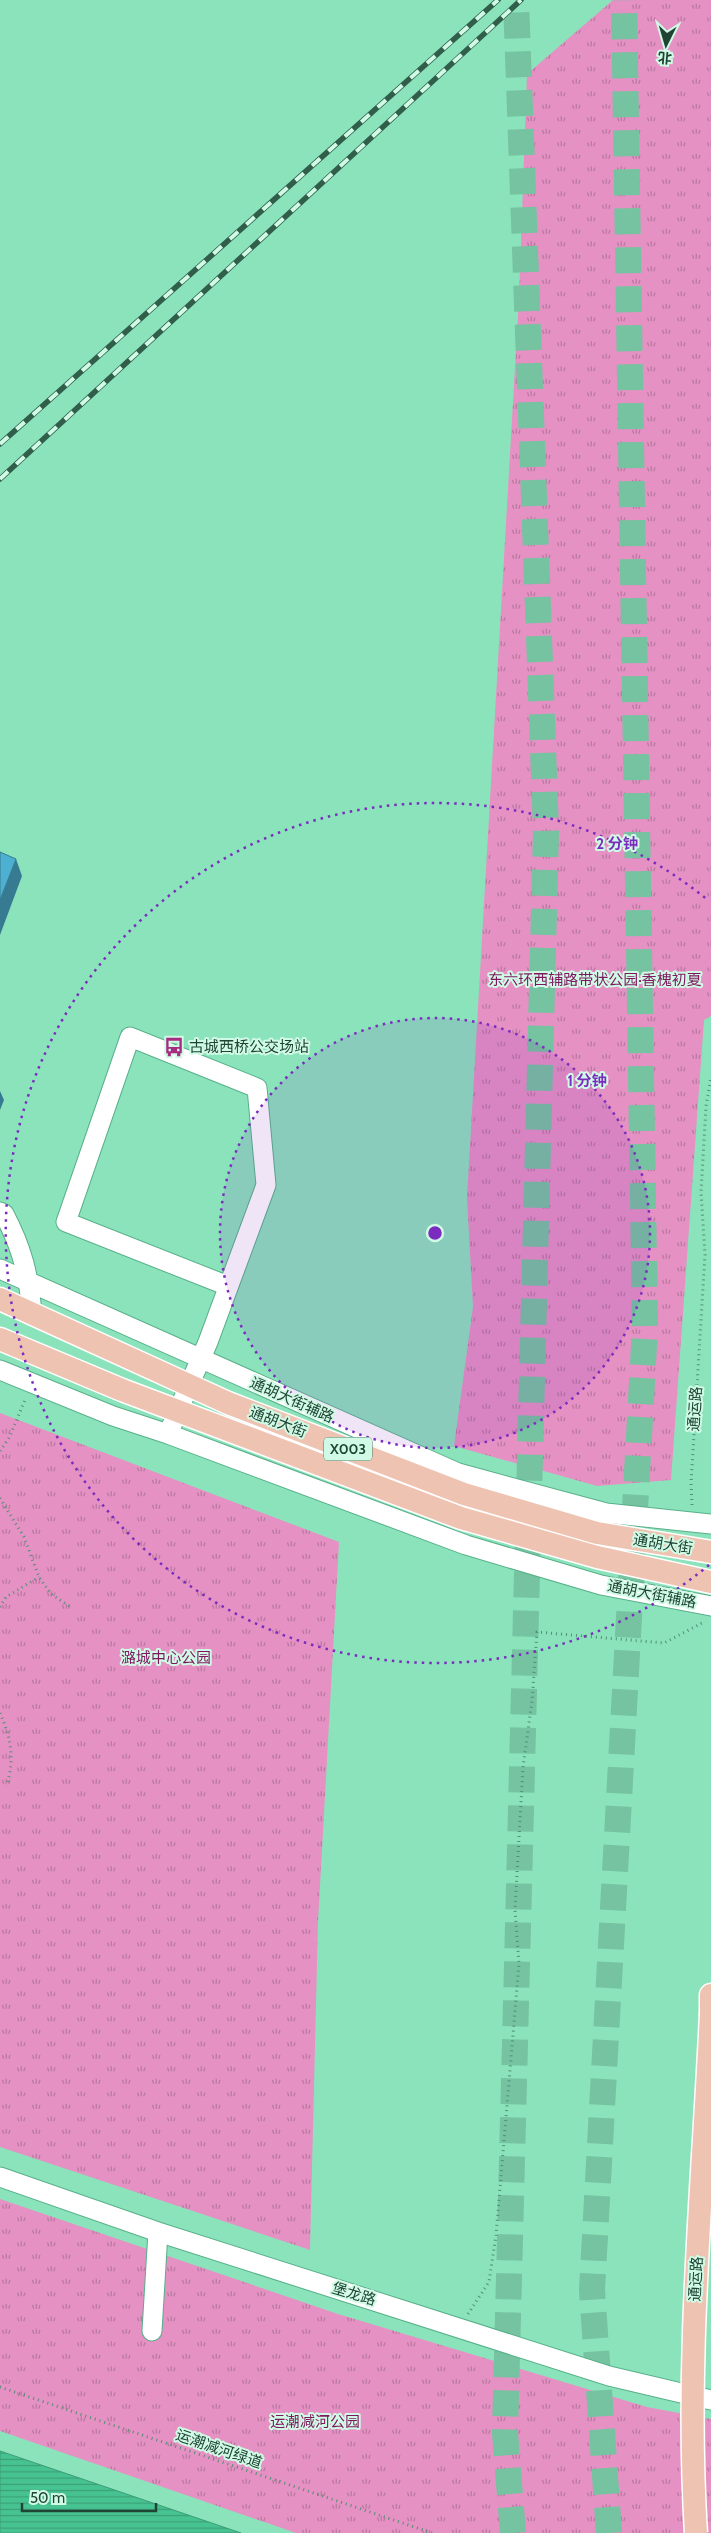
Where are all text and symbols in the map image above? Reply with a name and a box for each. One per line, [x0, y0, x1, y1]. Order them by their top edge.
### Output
north arrow [641, 20, 691, 70]
text: 北 [657, 48, 673, 68]
text: 2 分钟 [596, 835, 638, 853]
park label: 东六环西辅路带状公园·香槐初夏 [488, 971, 702, 989]
bus stop icon: 古城西桥公交场站 [163, 1036, 185, 1058]
place label: 古城西桥公交场站 [189, 1038, 309, 1056]
text: 1 分钟 [568, 1072, 606, 1090]
centre of rings [426, 1224, 444, 1242]
street label: 通胡大街辅路 [247, 1373, 337, 1427]
street label: 通运路 [684, 1386, 706, 1432]
street label: 通胡大街 [247, 1403, 309, 1441]
road number: X003 [324, 1438, 372, 1460]
street label: 通胡大街 [632, 1530, 694, 1558]
street label: 通胡大街辅路 [606, 1577, 698, 1611]
park label: 潞城中心公园 [121, 1649, 211, 1667]
street label: 通运路 [686, 2256, 706, 2302]
street label: 堡龙路 [330, 2279, 378, 2309]
park label: 运潮减河公园 [270, 2413, 360, 2431]
street label: 运潮减河绿道 [174, 2426, 264, 2472]
scale bar [22, 2480, 156, 2512]
text: 50 m [30, 2489, 65, 2507]

